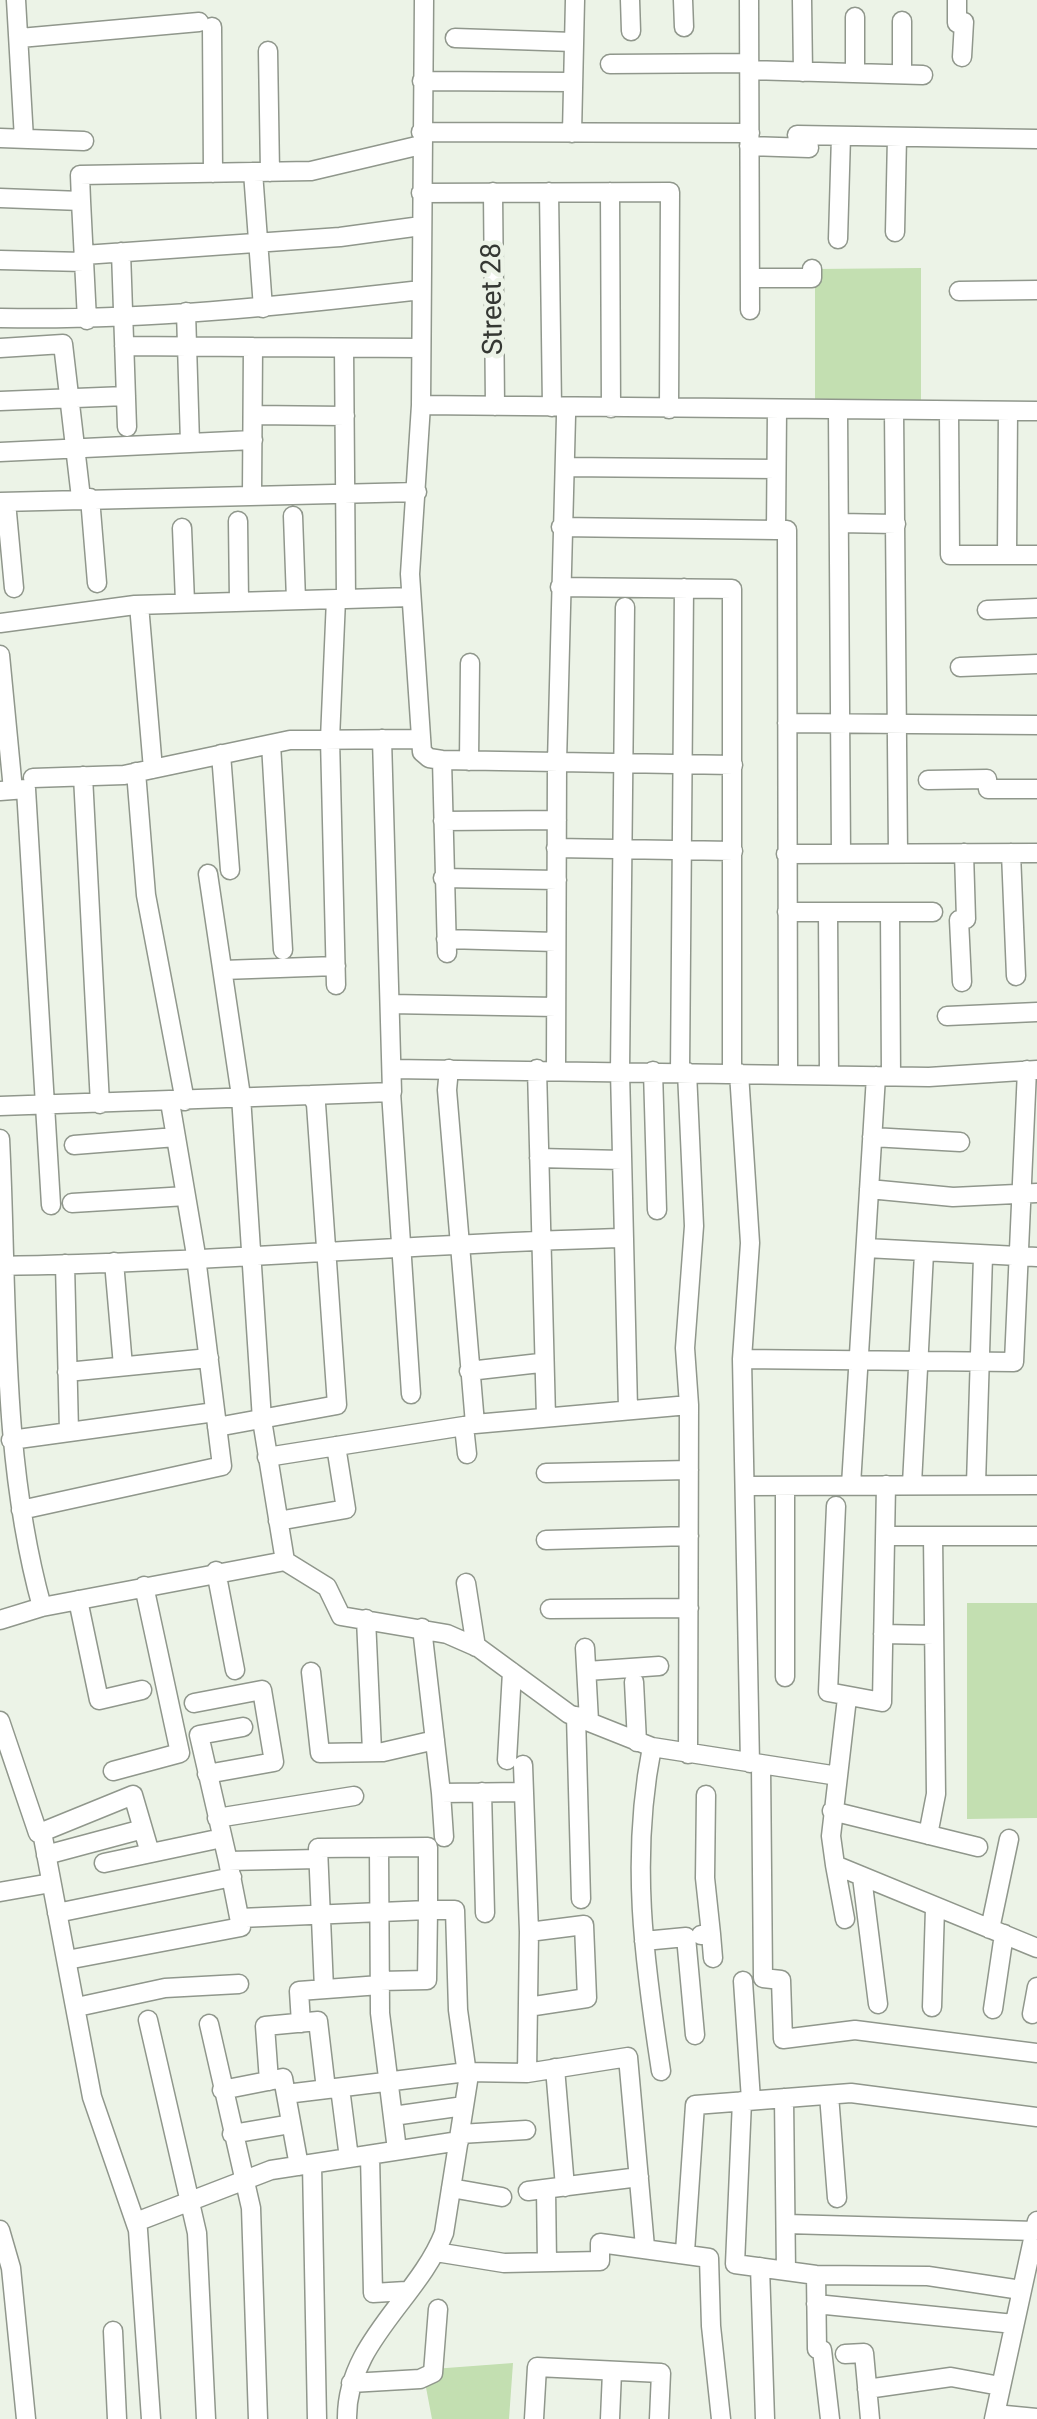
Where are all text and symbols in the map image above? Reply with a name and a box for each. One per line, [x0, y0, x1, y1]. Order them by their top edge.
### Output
street label: Street 28 [476, 243, 512, 355]

